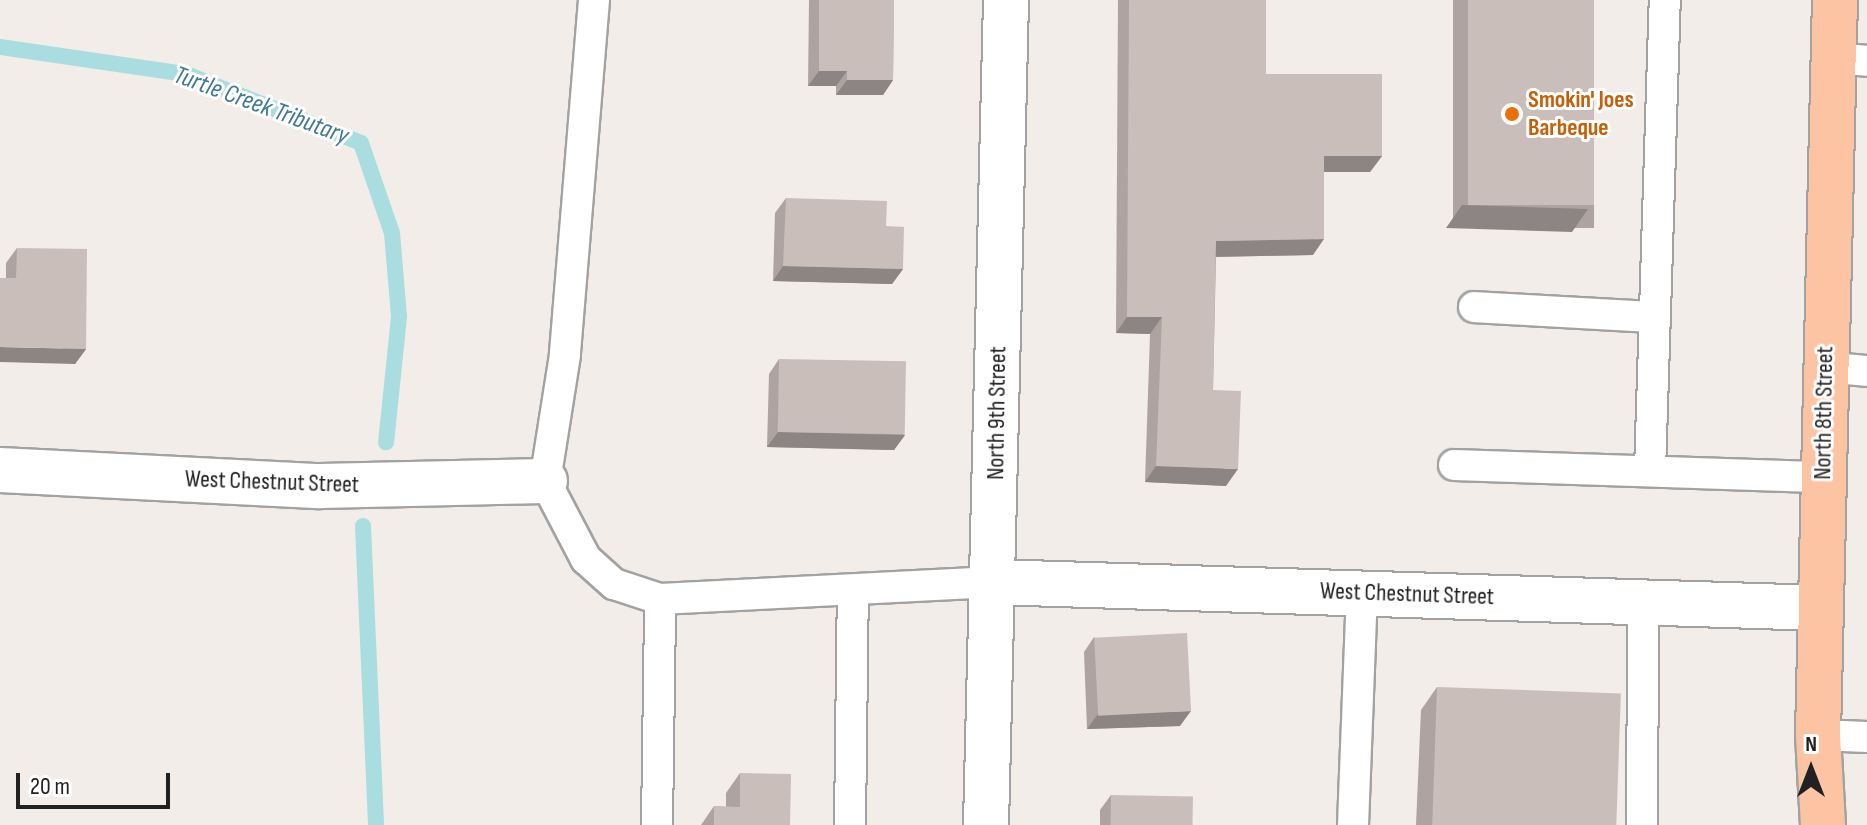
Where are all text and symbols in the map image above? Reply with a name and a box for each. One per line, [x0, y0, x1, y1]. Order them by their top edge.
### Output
water label: Turtle Creek Tributary [169, 60, 353, 152]
place label: Smokin' Joes Barbeque [1528, 86, 1634, 142]
marker: Smokin' Joes Barbeque [1503, 105, 1521, 123]
street label: North 9th Street [981, 346, 1013, 480]
street label: North 8th Street [1808, 346, 1840, 480]
street label: West Chestnut Street [184, 465, 360, 499]
street label: West Chestnut Street [1319, 577, 1495, 611]
north arrow [1771, 729, 1851, 809]
text: N [1805, 731, 1817, 758]
scale bar [20, 757, 174, 807]
text: 20 m [30, 772, 70, 801]

